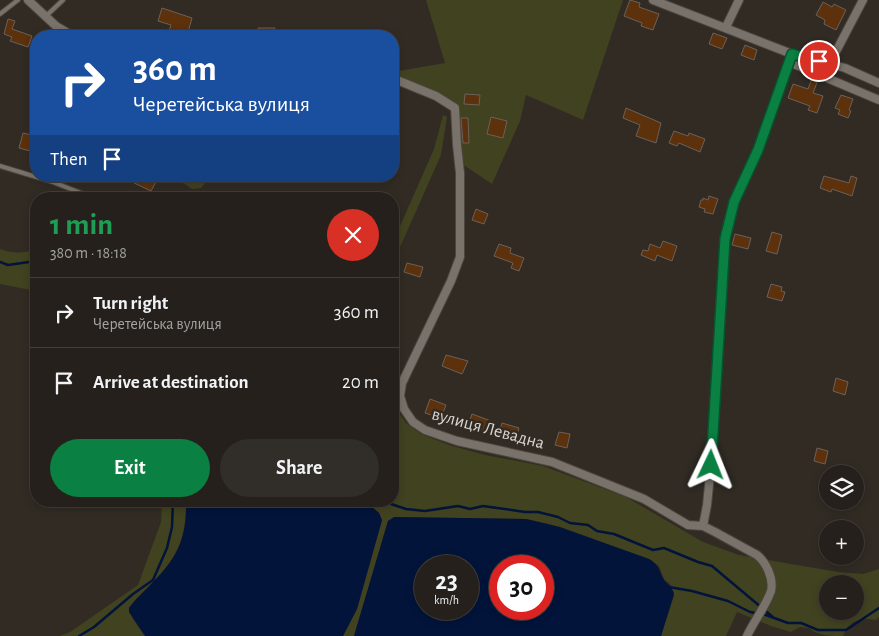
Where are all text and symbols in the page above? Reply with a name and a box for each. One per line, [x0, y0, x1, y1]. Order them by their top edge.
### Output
pin [798, 40, 840, 82]
icon: arrive [805, 47, 833, 75]
icon: right [50, 50, 115, 115]
text: 360 m [133, 52, 217, 87]
text: Черетейська вулиця [133, 93, 310, 115]
icon: arrive [98, 145, 126, 173]
text: Then [50, 150, 88, 169]
button: close [327, 209, 379, 261]
text: 1 min [50, 210, 113, 240]
text: 380 m · 18:18 [50, 245, 127, 261]
text: Turn right [93, 294, 168, 313]
icon: right [50, 299, 78, 327]
text: 360 m [334, 303, 379, 322]
text: Черетейська вулиця [93, 316, 222, 332]
icon: arrive [50, 369, 78, 397]
text: Arrive at destination [93, 373, 249, 392]
text: 20 m [342, 373, 379, 392]
street label: вулиця Левадна [430, 405, 546, 453]
position arrow [684, 438, 736, 490]
button: Exit [50, 439, 210, 497]
button: Share [220, 439, 379, 497]
map controls [819, 465, 864, 620]
button: layers [819, 465, 864, 510]
button: + [819, 520, 864, 565]
speed limit sign: 30 [489, 555, 554, 620]
text: 23 [435, 569, 458, 594]
button: − [819, 575, 864, 620]
text: km/h [434, 594, 459, 606]

